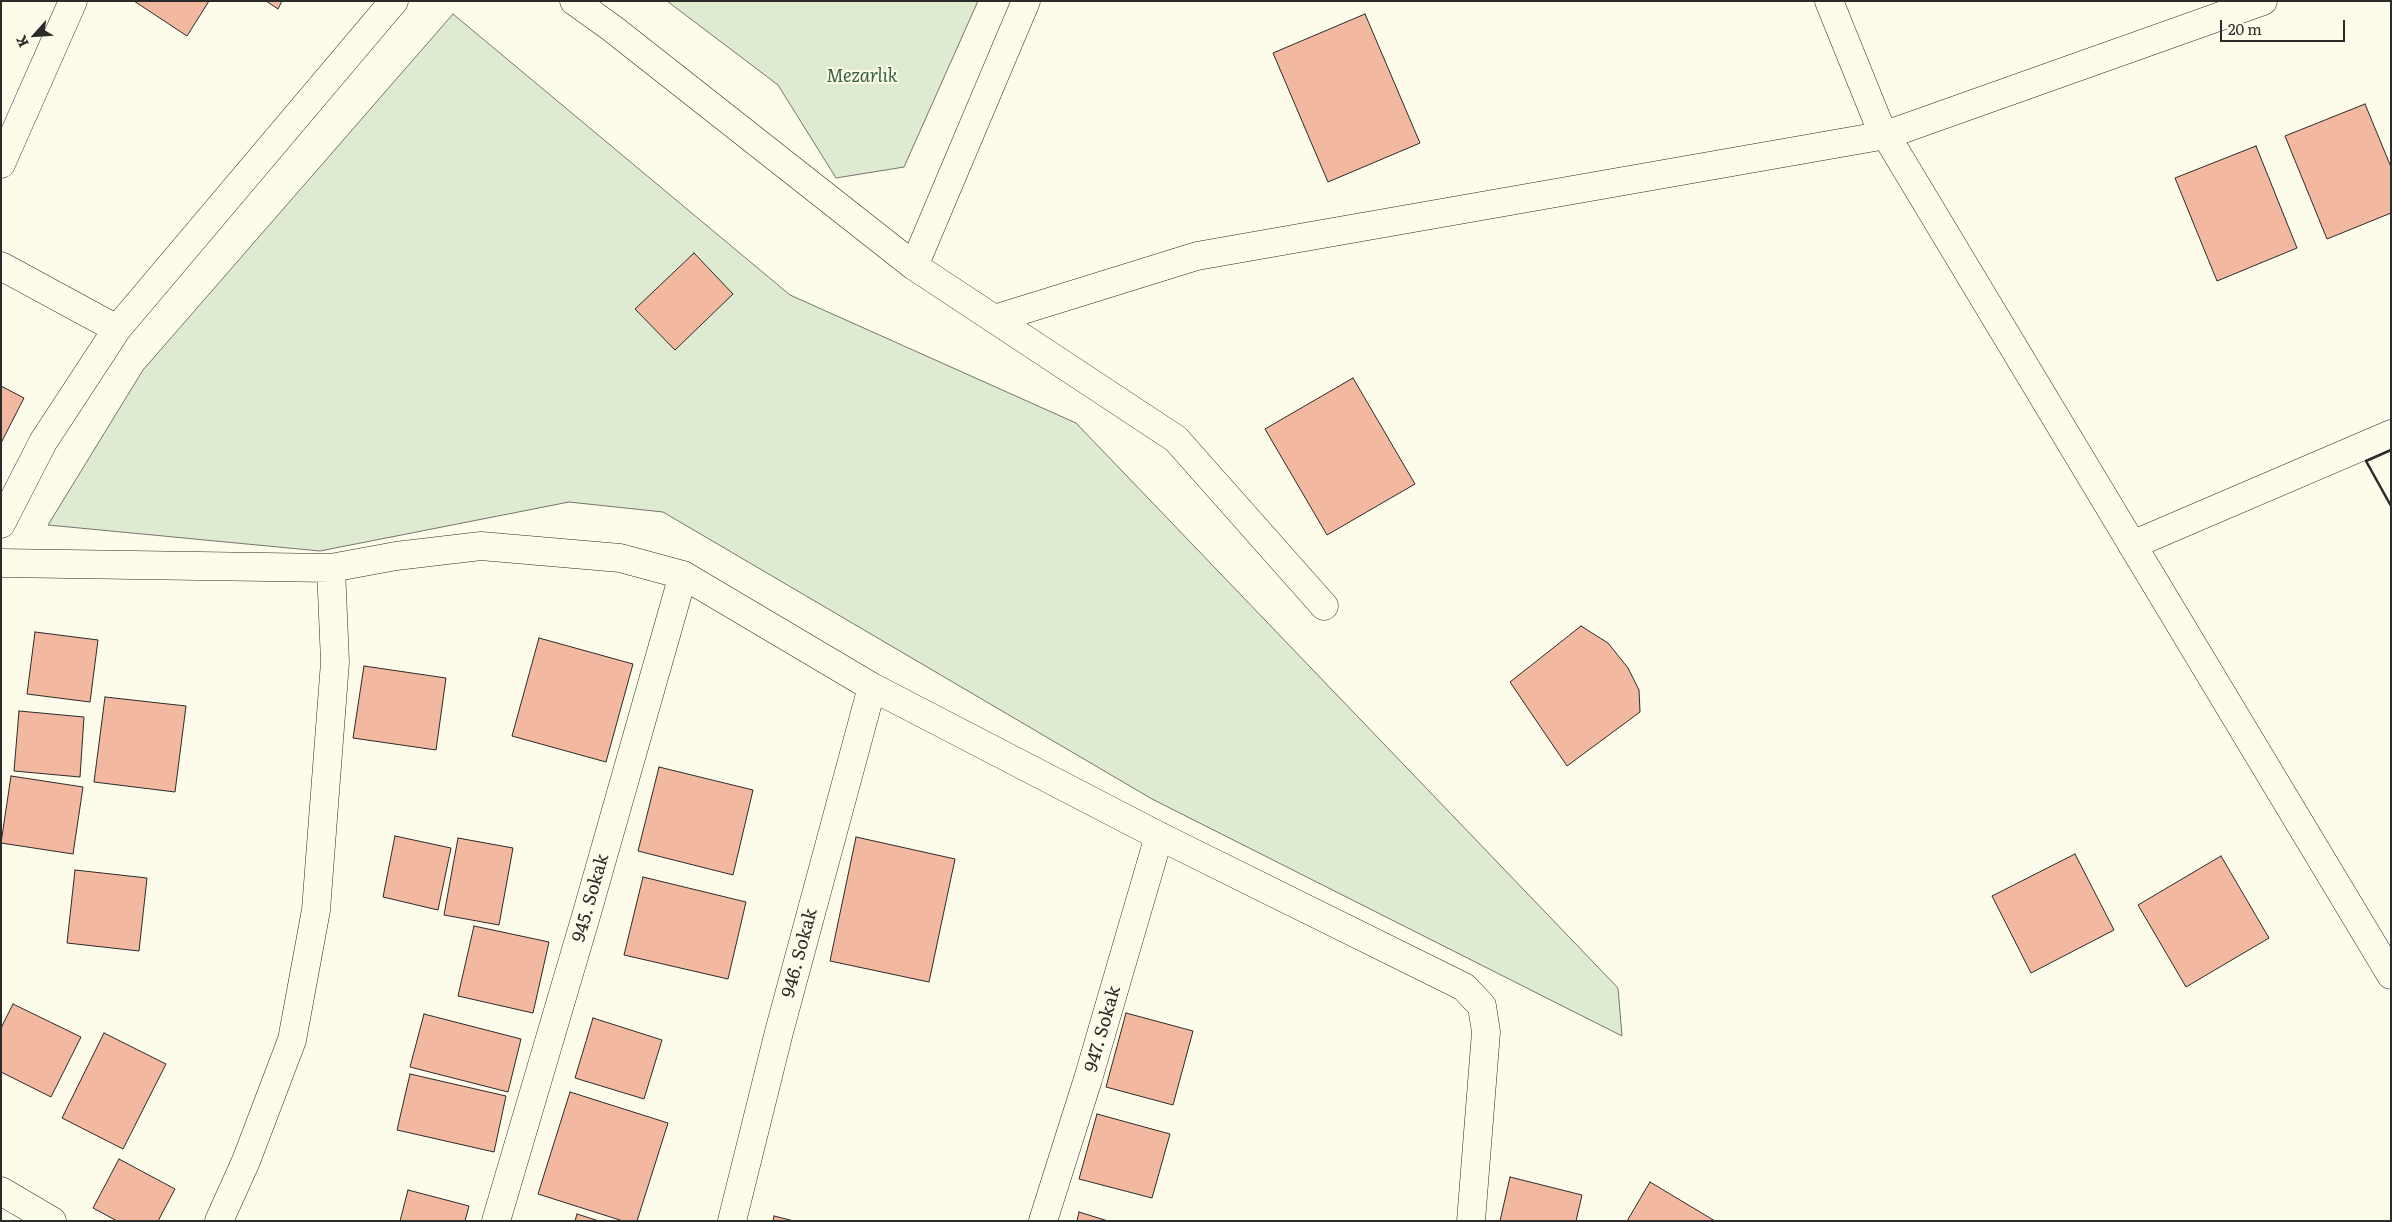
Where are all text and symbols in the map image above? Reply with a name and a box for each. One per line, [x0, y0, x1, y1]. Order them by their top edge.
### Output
north arrow [10, 10, 60, 60]
scale bar [2222, 10, 2347, 42]
text: 20 m [2228, 17, 2262, 40]
text: K [10, 32, 33, 51]
park label: Mezarlık [826, 66, 898, 88]
street label: 945. Sokak [568, 851, 614, 945]
street label: 946. Sokak [778, 906, 822, 1000]
street label: 947. Sokak [1080, 984, 1126, 1074]

